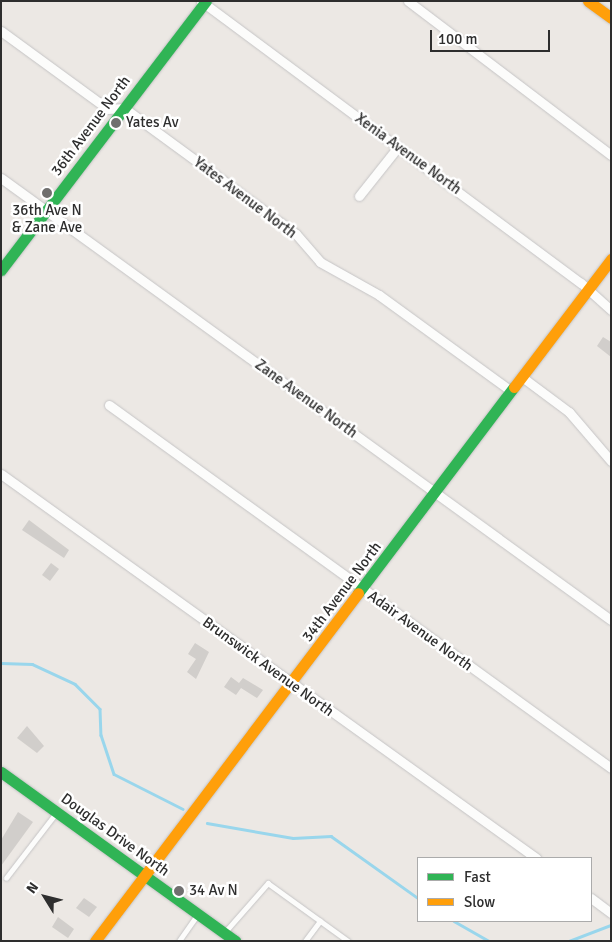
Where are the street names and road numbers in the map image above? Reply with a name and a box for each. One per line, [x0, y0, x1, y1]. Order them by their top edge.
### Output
street label: 36th Avenue North [48, 73, 134, 179]
street label: Xenia Avenue North [351, 110, 465, 198]
street label: Yates Avenue North [190, 153, 300, 243]
street label: Zane Avenue North [251, 356, 361, 442]
street label: 34th Avenue North [299, 539, 385, 645]
street label: Adair Avenue North [364, 587, 476, 675]
street label: Brunswick Avenue North [199, 613, 337, 721]
street label: Douglas Drive North [57, 790, 173, 880]

